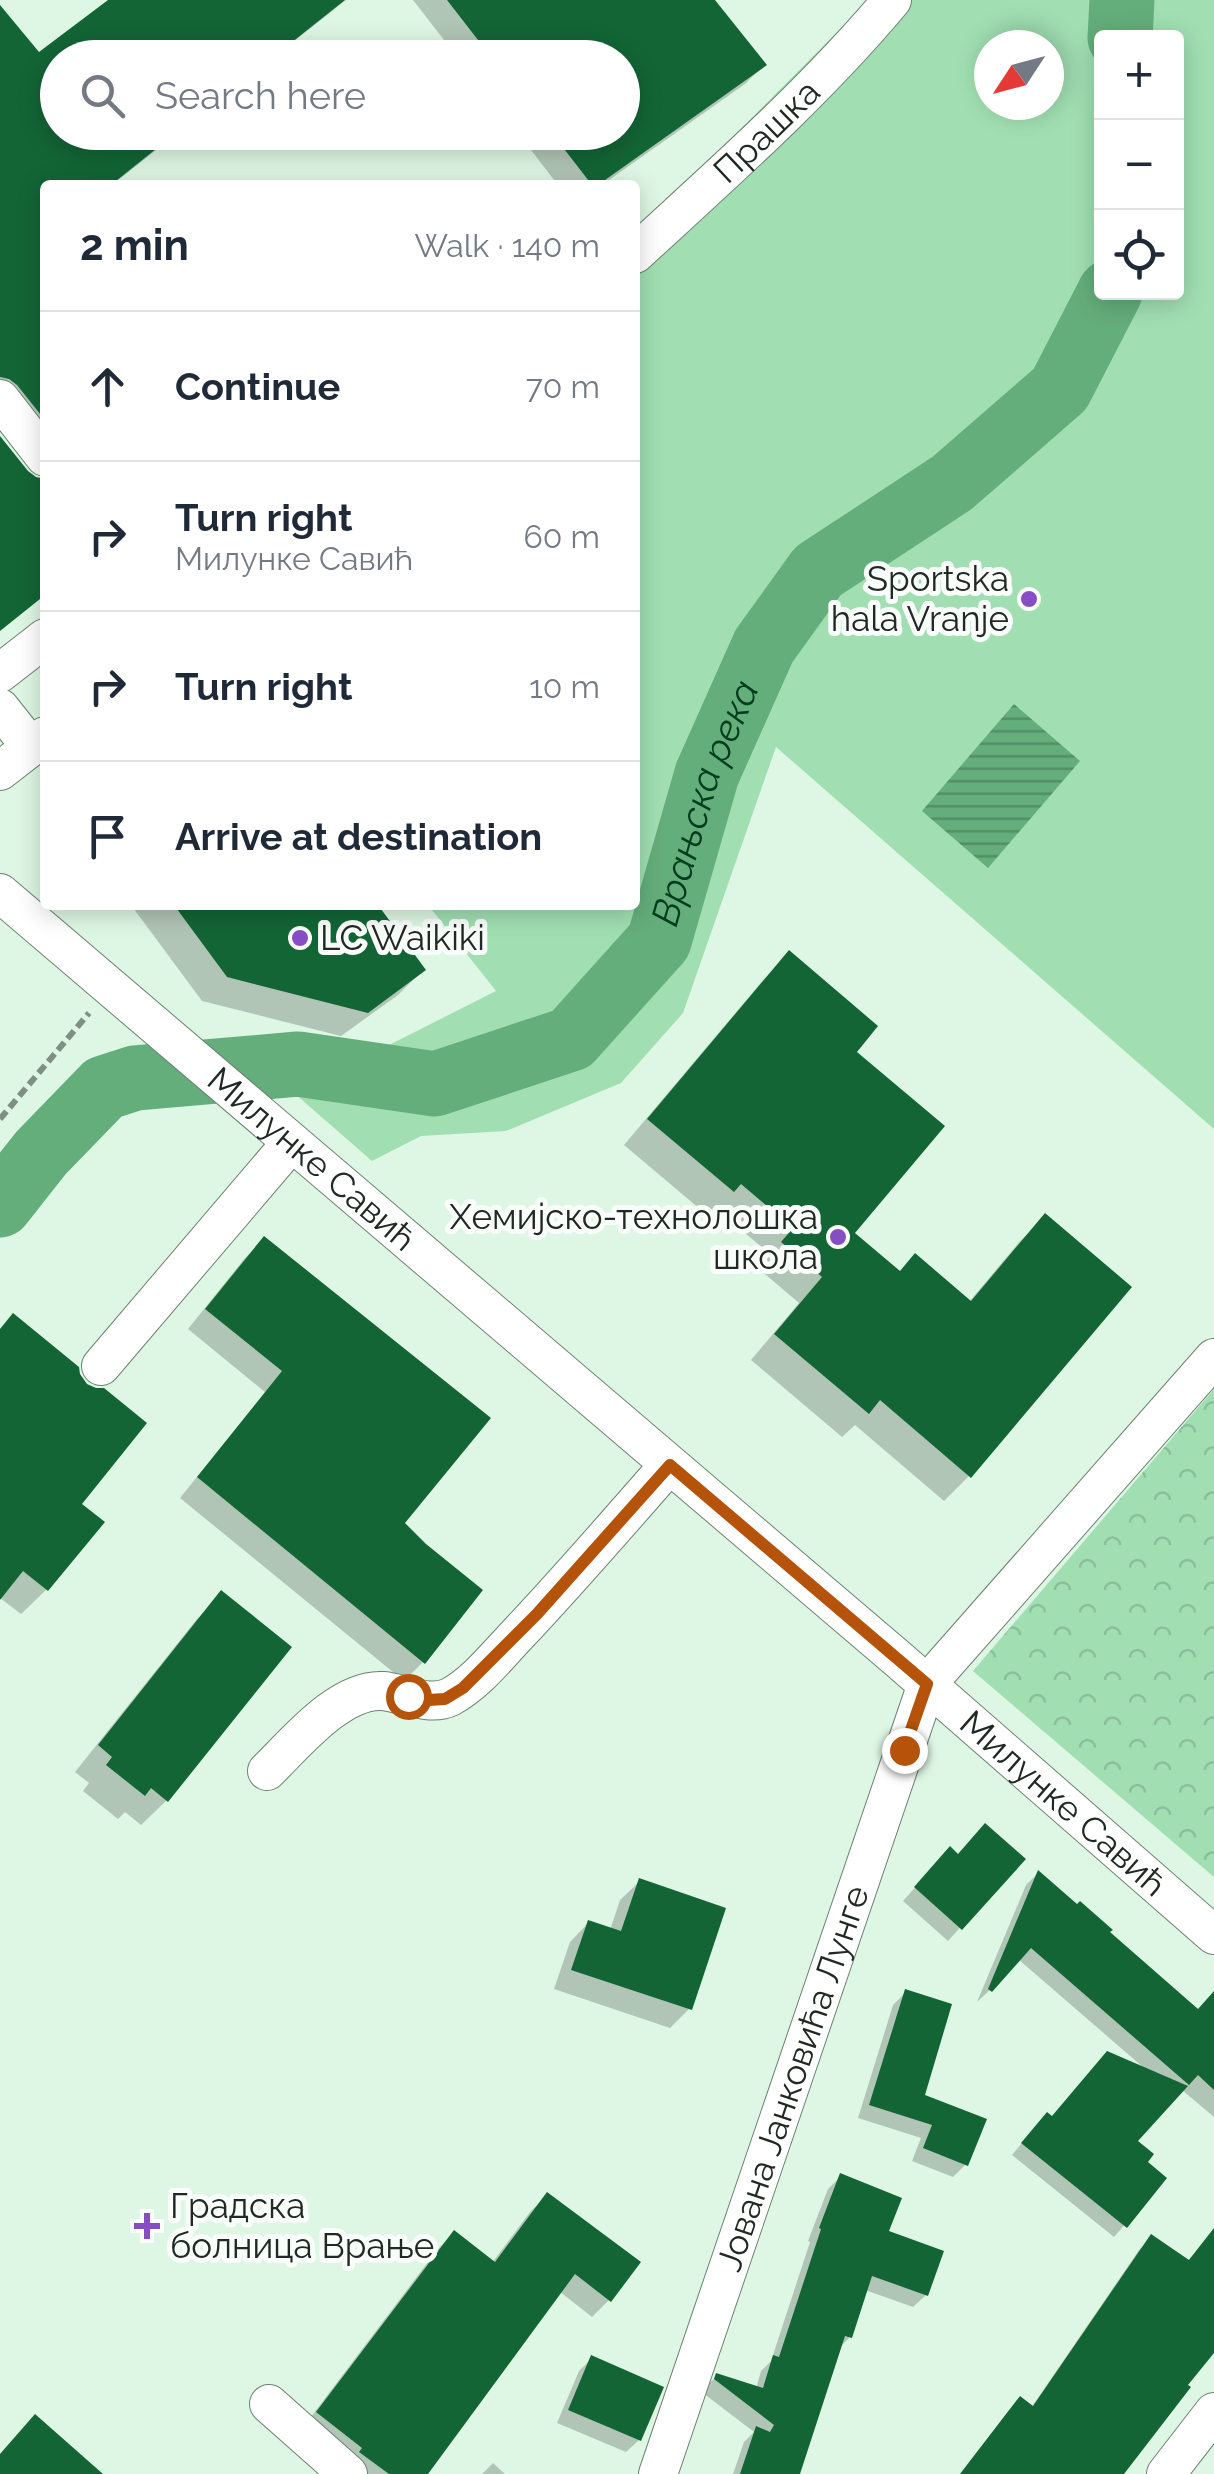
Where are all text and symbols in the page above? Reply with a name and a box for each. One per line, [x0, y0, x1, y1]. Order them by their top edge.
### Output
north arrow [974, 30, 1064, 120]
map controls [1094, 30, 1184, 300]
button: + [1094, 30, 1184, 120]
search box [40, 40, 640, 150]
icon: search [75, 68, 130, 123]
street label: Прашка [705, 71, 828, 191]
text: Search here [155, 73, 366, 118]
button: − [1094, 120, 1184, 210]
button: locate [1094, 210, 1184, 300]
text: 2 min [80, 221, 189, 270]
text: Walk · 140 m [414, 227, 600, 264]
icon: ahead [80, 359, 135, 414]
text: Continue [175, 364, 340, 409]
text: 70 m [526, 368, 600, 405]
text: Turn right [175, 495, 352, 540]
icon: right [80, 509, 135, 564]
text: 60 m [524, 518, 600, 555]
text: Милунке Савић [175, 540, 413, 577]
place label: Sportska hala Vranje [831, 558, 1009, 639]
marker: Sportska hala Vranje [1018, 588, 1040, 610]
icon: right [80, 659, 135, 714]
text: Turn right [175, 664, 352, 709]
text: 10 m [529, 668, 600, 705]
water label: Врањска река [642, 673, 768, 930]
icon: arrive [80, 809, 135, 864]
text: Arrive at destination [175, 814, 542, 859]
place label: LC Waikiki [320, 917, 485, 958]
marker: LC Waikiki [289, 927, 311, 949]
street label: Милунке Савић [200, 1059, 425, 1259]
place label: Хемијско-технолошка школа [449, 1196, 818, 1277]
marker: Хемијско-технолошка школа [827, 1226, 849, 1248]
route start [386, 1674, 432, 1720]
street label: Милунке Савић [952, 1702, 1175, 1904]
route end [882, 1728, 928, 1774]
street label: Јована Јанковића Лунге [708, 1880, 877, 2276]
place label: Градска болница Врање [170, 2185, 434, 2266]
marker: Градска болница Врање [134, 2213, 160, 2239]

